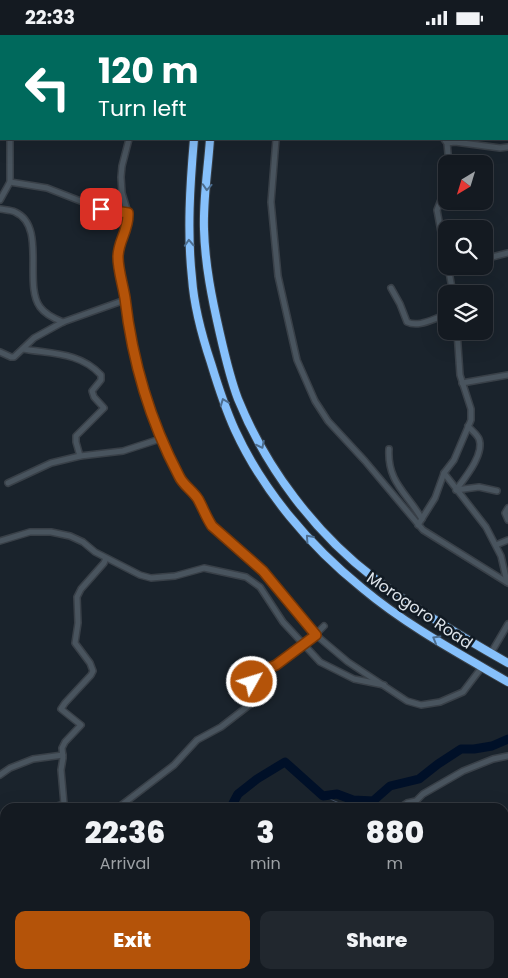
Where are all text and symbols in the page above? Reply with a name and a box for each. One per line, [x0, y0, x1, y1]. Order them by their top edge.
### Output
text: 22:33 [25, 4, 75, 31]
text: 120 m [98, 46, 198, 95]
icon: left [15, 55, 80, 120]
text: Turn left [98, 93, 186, 124]
north arrow [438, 155, 492, 210]
map controls [438, 155, 493, 340]
one-way arrow [202, 184, 213, 192]
pin [80, 188, 122, 230]
icon: arrive [87, 195, 115, 223]
button: search [438, 220, 493, 275]
one-way arrow [184, 239, 195, 247]
button: layers [438, 285, 493, 340]
one-way arrow [219, 398, 229, 406]
one-way arrow [255, 440, 265, 449]
one-way arrow [306, 535, 315, 544]
street label: Morogoro Road [362, 566, 477, 654]
one-way arrow [432, 636, 441, 646]
position arrow [225, 655, 277, 707]
text: 22:36 [85, 811, 165, 854]
text: 3 [256, 811, 274, 854]
text: 880 [365, 811, 424, 854]
text: Arrival [100, 852, 150, 875]
text: min [250, 852, 281, 875]
text: m [387, 852, 403, 875]
button: Exit [15, 911, 250, 969]
button: Share [260, 911, 494, 969]

